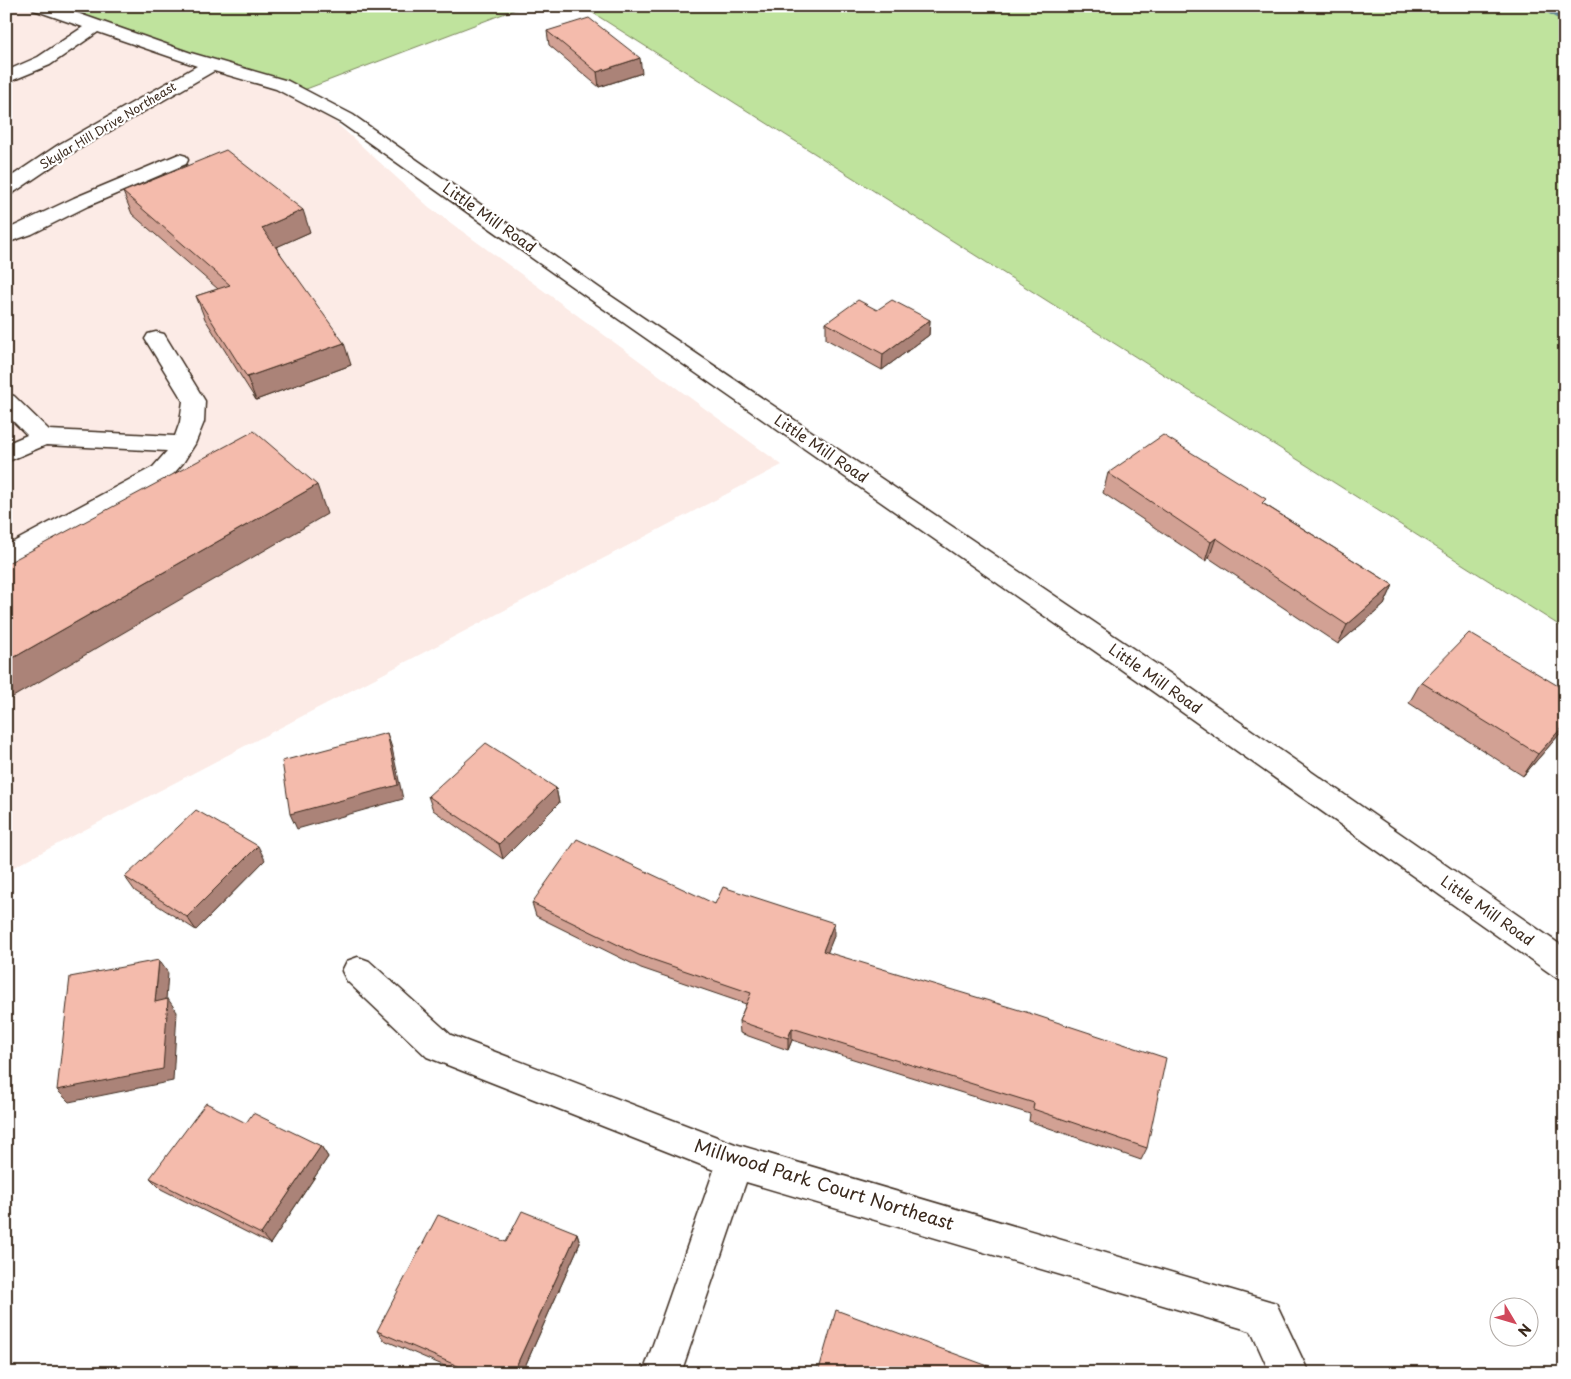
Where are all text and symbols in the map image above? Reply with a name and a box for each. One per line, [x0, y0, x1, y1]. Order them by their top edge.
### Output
street label: Skylar Hill Drive Northeast [36, 77, 179, 173]
street label: Little Mill Road [439, 176, 541, 258]
street label: Little Mill Road [770, 408, 874, 488]
street label: Little Mill Road [1105, 637, 1207, 719]
street label: Little Mill Road [1437, 869, 1539, 951]
street label: Millwood Park Court Northeast [691, 1131, 958, 1236]
north arrow [1488, 1296, 1538, 1346]
text: N [1513, 1319, 1536, 1341]

